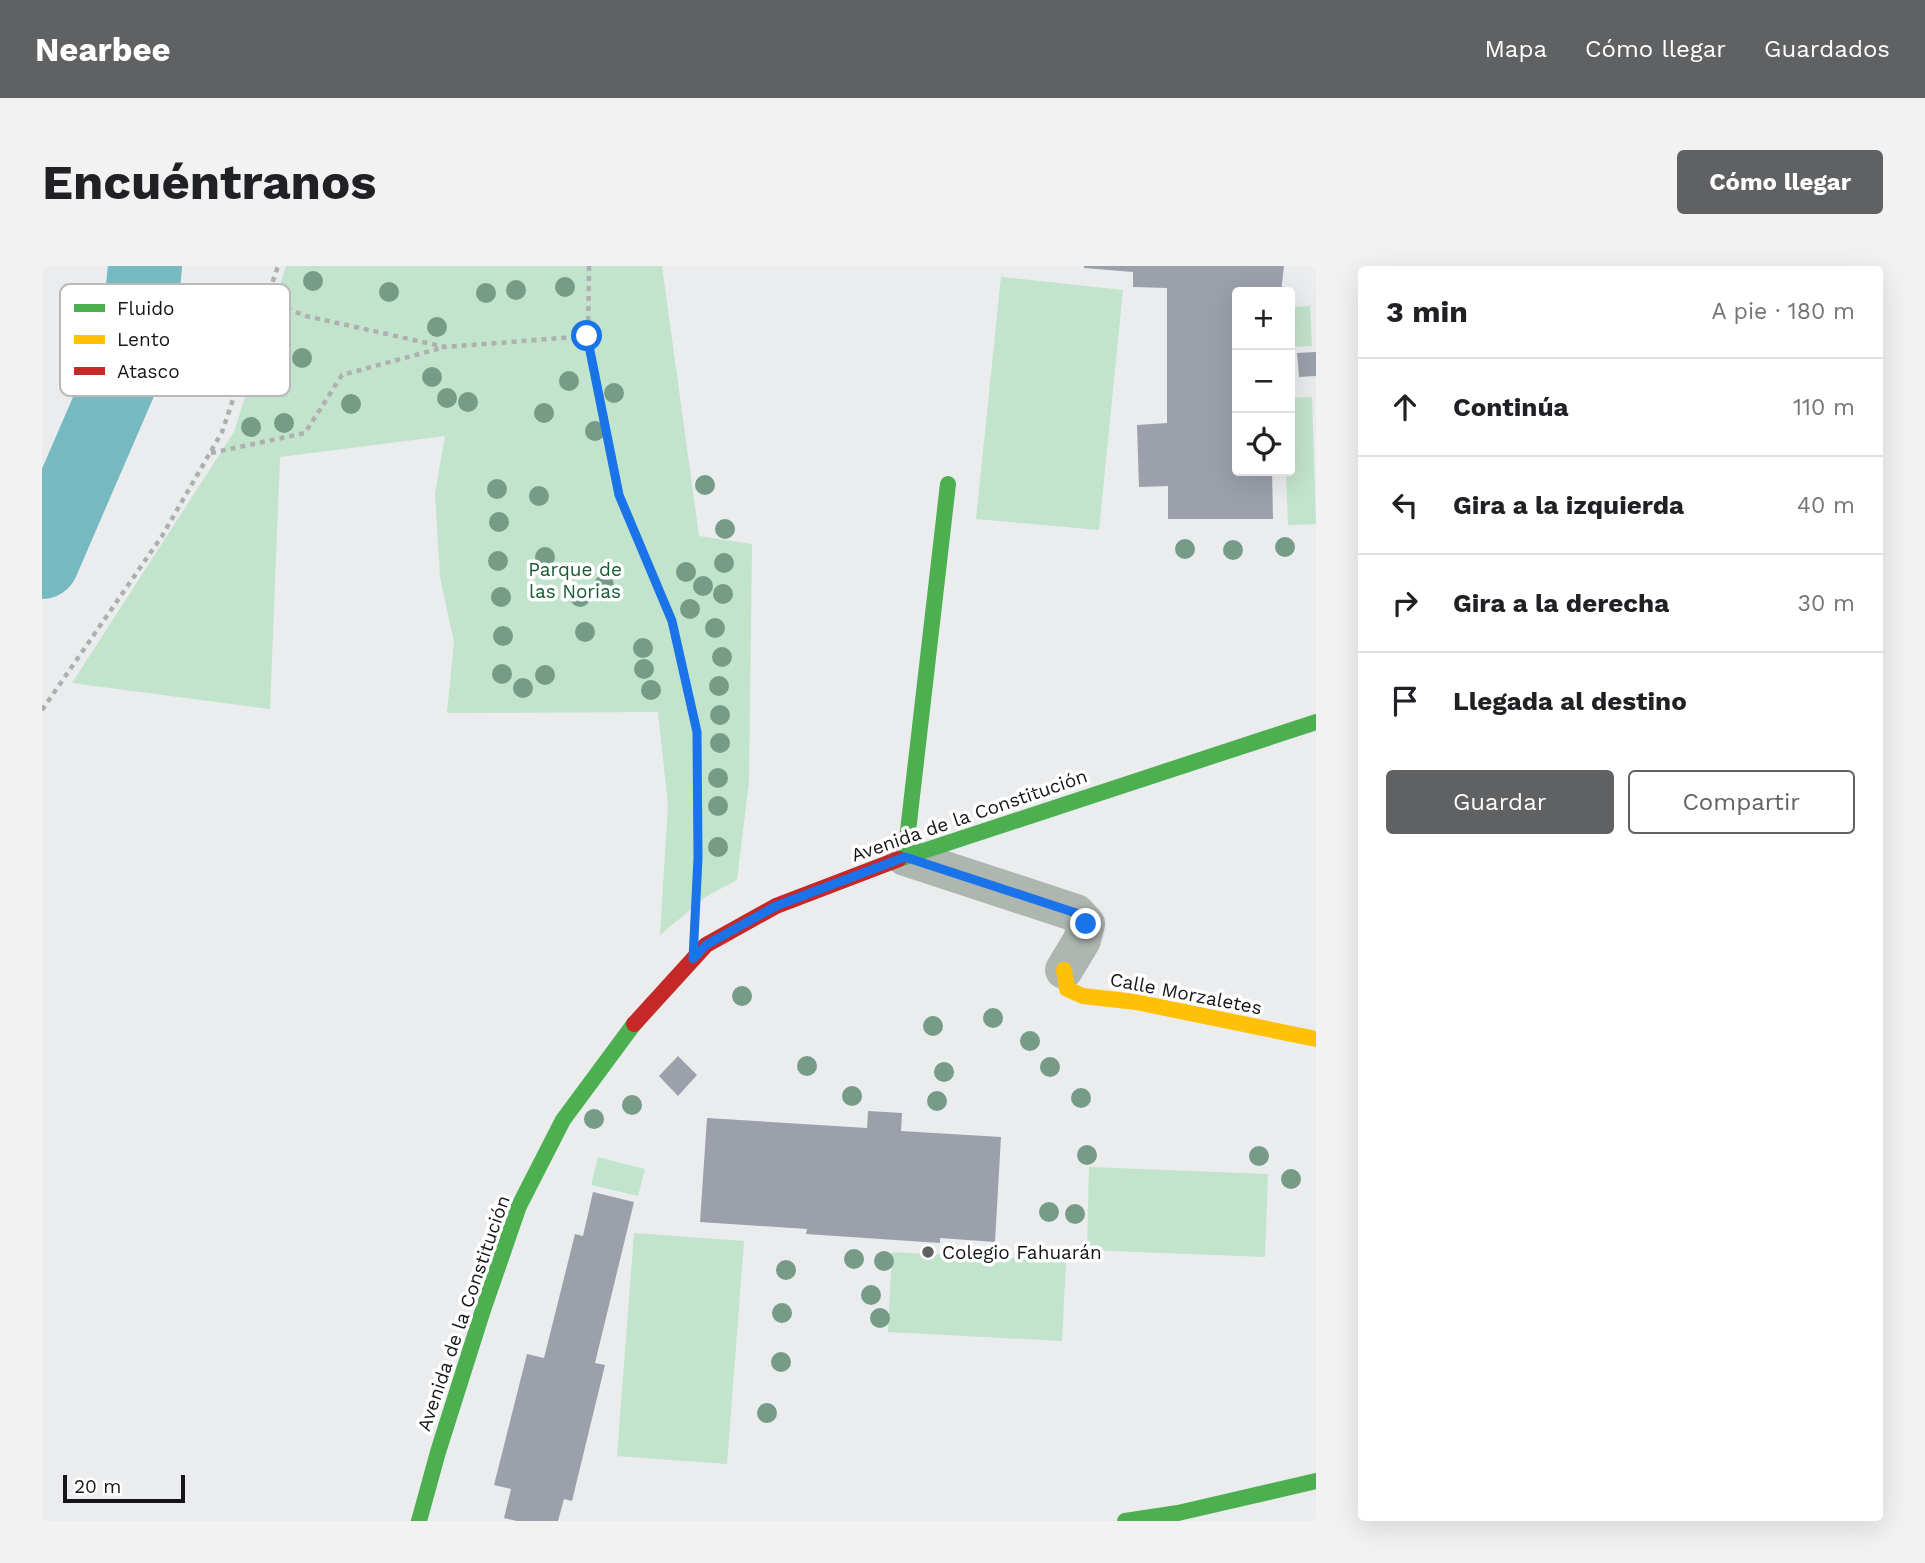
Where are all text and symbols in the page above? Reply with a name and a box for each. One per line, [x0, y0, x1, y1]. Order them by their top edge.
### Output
text: Nearbee [35, 30, 171, 69]
text: Mapa [1485, 35, 1547, 63]
text: Cómo llegar [1585, 35, 1726, 63]
text: Guardados [1764, 35, 1890, 63]
button: Cómo llegar [1677, 150, 1883, 214]
text: Encuéntranos [42, 153, 376, 211]
legend [60, 284, 290, 396]
map controls [1232, 287, 1295, 476]
button: + [1232, 287, 1295, 350]
text: 3 min [1386, 294, 1468, 329]
text: Fluido [117, 297, 175, 320]
text: A pie · 180 m [1711, 298, 1855, 325]
route start [571, 320, 602, 351]
text: Lento [117, 328, 170, 351]
button: − [1232, 350, 1295, 413]
text: Atasco [117, 360, 180, 383]
icon: ahead [1386, 388, 1424, 426]
text: Continúa [1453, 392, 1569, 422]
text: 110 m [1793, 394, 1855, 421]
button: locate [1232, 413, 1295, 476]
icon: left [1386, 486, 1424, 524]
text: Gira a la izquierda [1453, 490, 1684, 520]
text: 40 m [1797, 492, 1855, 519]
park label: Parque de las Norias [528, 558, 622, 603]
icon: right [1386, 584, 1424, 622]
text: Gira a la derecha [1453, 588, 1669, 618]
text: 30 m [1798, 590, 1855, 617]
icon: arrive [1386, 682, 1424, 720]
text: Llegada al destino [1453, 686, 1687, 716]
street label: Avenida de la Constitución [848, 764, 1090, 867]
button: Guardar [1386, 770, 1614, 834]
button: Compartir [1628, 770, 1855, 834]
route end [1070, 908, 1101, 939]
street label: Calle Morzaletes [1108, 967, 1264, 1020]
street label: Avenida de la Constitución [412, 1192, 515, 1434]
place label: Colegio Fahuarán [942, 1241, 1102, 1264]
marker: Colegio Fahuarán [920, 1244, 936, 1260]
scale bar [63, 1472, 186, 1504]
text: 20 m [74, 1475, 121, 1498]

